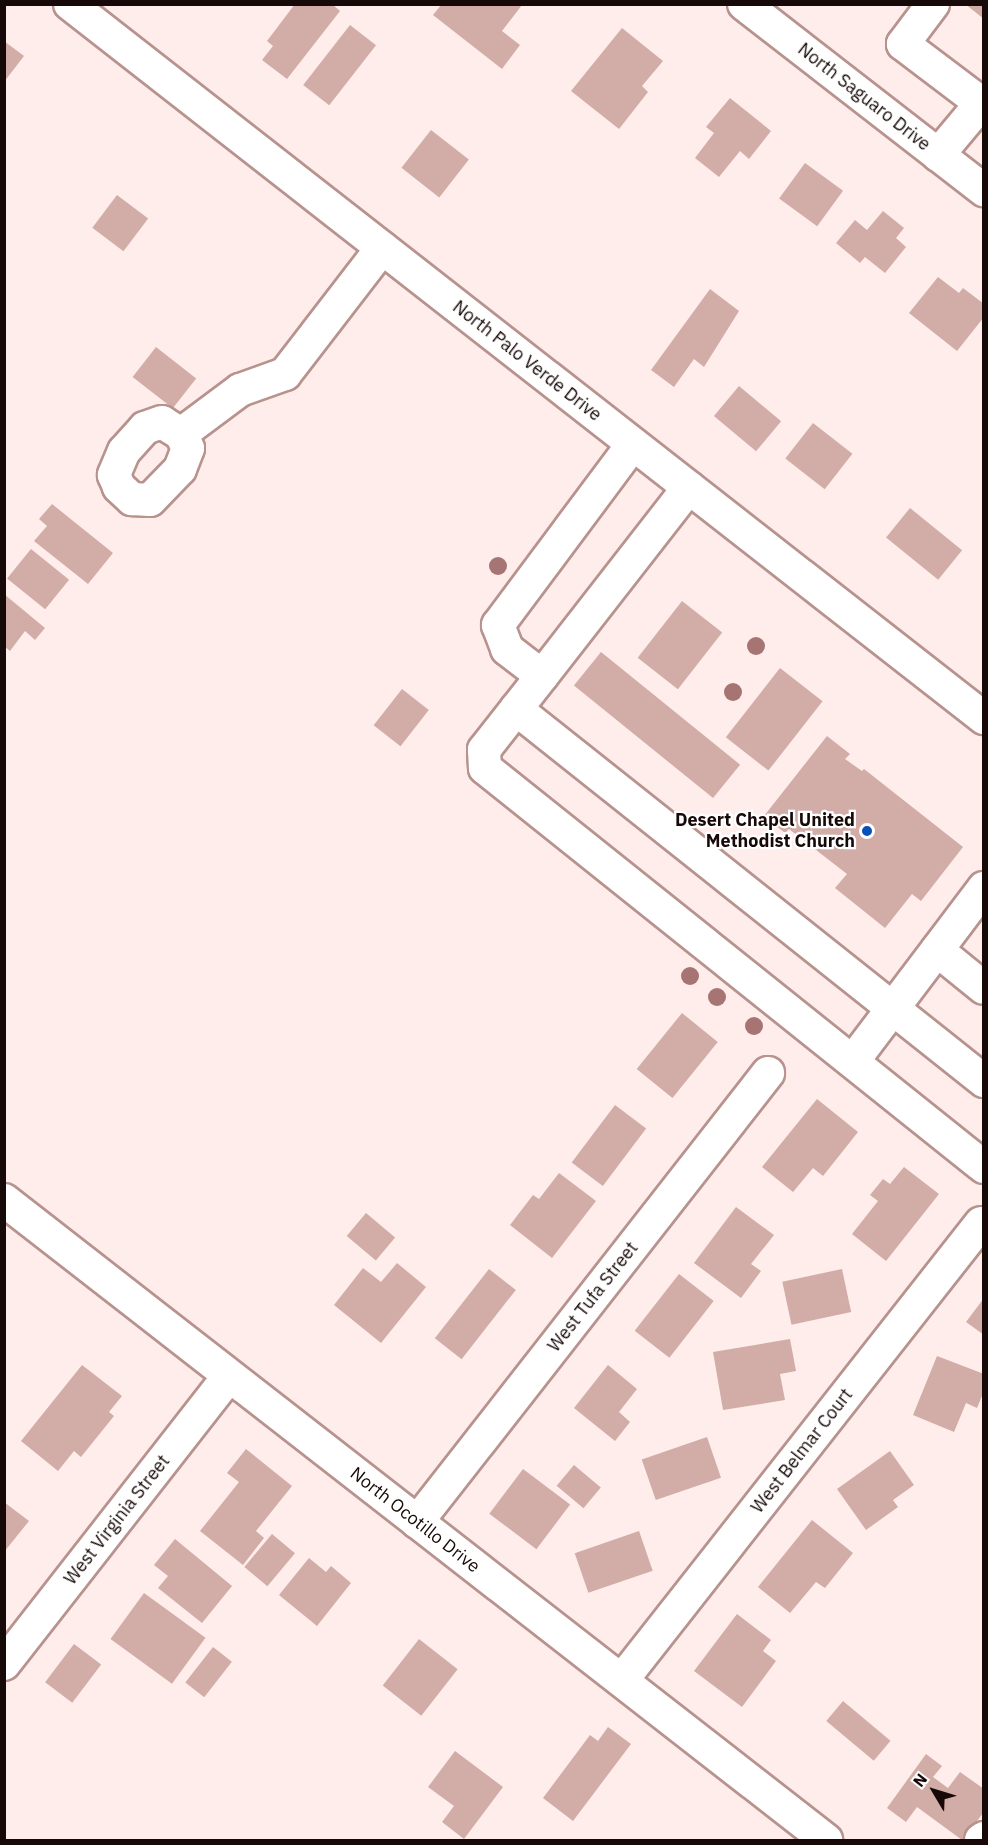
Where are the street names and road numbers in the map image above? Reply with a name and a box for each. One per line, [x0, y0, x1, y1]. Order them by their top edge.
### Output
street label: North Saguaro Drive [793, 39, 935, 155]
street label: North Palo Verde Drive [448, 296, 606, 426]
street label: West Tufa Street [543, 1238, 643, 1356]
street label: West Belmar Court [747, 1384, 857, 1518]
street label: West Virginia Street [60, 1451, 174, 1589]
street label: North Ocotillo Drive [346, 1463, 484, 1577]

